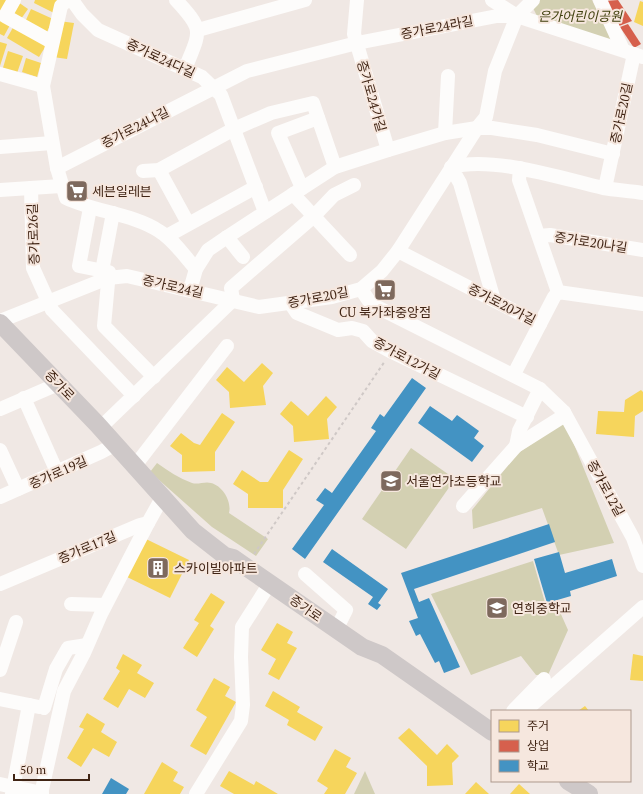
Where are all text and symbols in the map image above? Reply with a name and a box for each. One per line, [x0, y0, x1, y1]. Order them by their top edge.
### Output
park label: 은가어린이공원 [538, 7, 623, 25]
street label: 증가로24라길 [399, 11, 475, 43]
street label: 증가로24다길 [124, 34, 198, 82]
street label: 증가로24가길 [353, 58, 391, 134]
street label: 증가로20길 [606, 81, 636, 145]
street label: 증가로24나길 [98, 102, 172, 152]
supermarket icon: 세븐일레븐 [64, 178, 90, 204]
place label: 세븐일레븐 [92, 182, 152, 200]
street label: 증가로26길 [23, 203, 43, 265]
street label: 증가로20나길 [553, 227, 629, 257]
street label: 증가로24길 [141, 270, 205, 302]
supermarket icon: CU 북가좌중앙점 [372, 277, 398, 303]
street label: 증가로20가길 [465, 279, 539, 329]
street label: 증가로20길 [286, 282, 350, 312]
place label: CU 북가좌중앙점 [339, 303, 431, 321]
street label: 증가로12가길 [370, 333, 444, 383]
street label: 증가로 [41, 366, 79, 404]
street label: 증가로19길 [26, 451, 90, 493]
street label: 증가로12길 [583, 457, 629, 519]
school or university icon: 서울연가초등학교 [378, 468, 404, 494]
place label: 서울연가초등학교 [406, 472, 502, 490]
street label: 증가로17길 [55, 527, 119, 567]
building icon: 스카이빌아파트 [145, 555, 171, 581]
place label: 스카이빌아파트 [174, 559, 258, 577]
street label: 증가로 [286, 590, 326, 626]
school or university icon: 연희중학교 [484, 595, 510, 621]
place label: 연희중학교 [512, 599, 572, 617]
legend [491, 710, 631, 782]
text: 주거 [527, 718, 549, 733]
text: 상업 [527, 738, 549, 753]
scale bar [14, 756, 89, 782]
text: 학교 [527, 758, 549, 773]
text: 50 m [20, 762, 47, 777]

